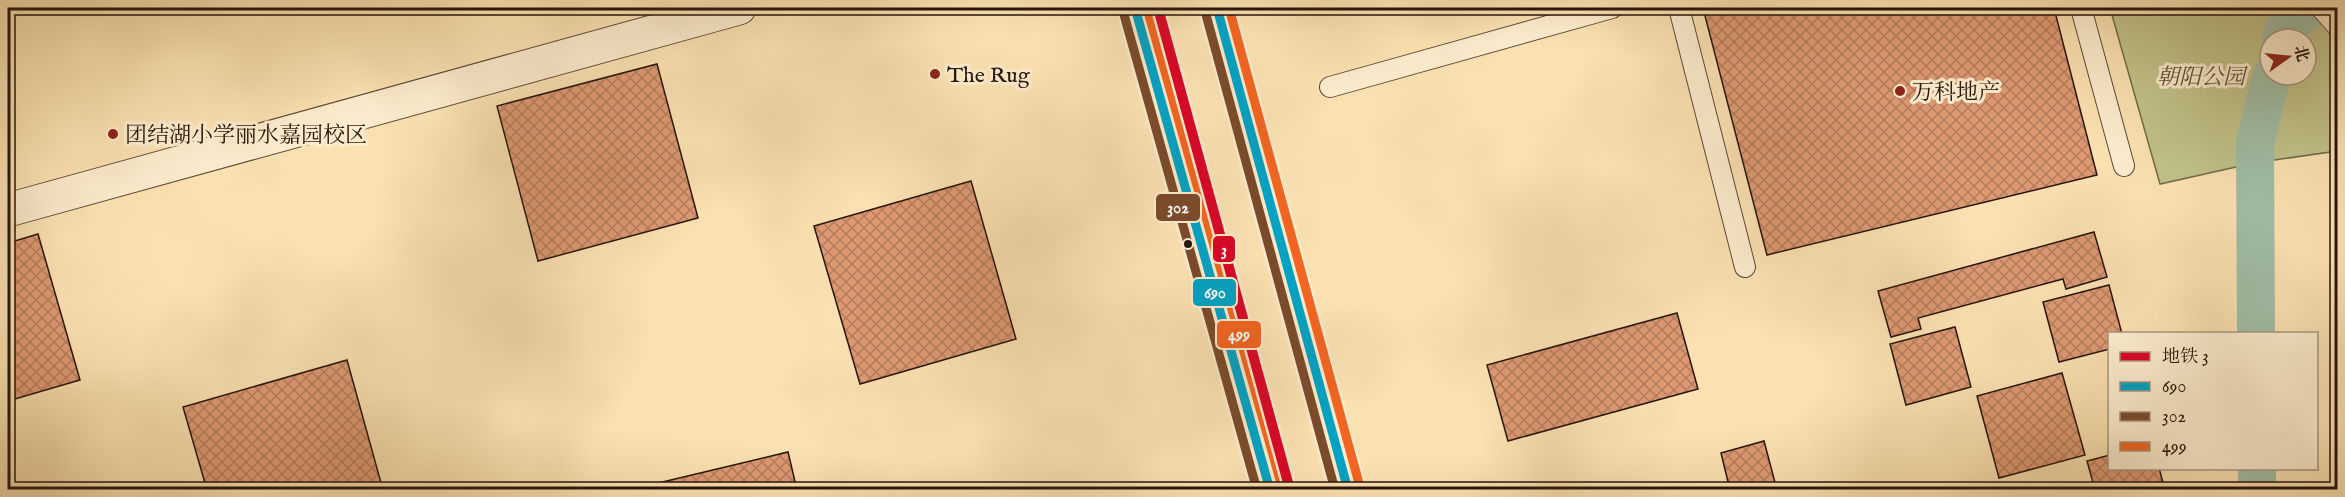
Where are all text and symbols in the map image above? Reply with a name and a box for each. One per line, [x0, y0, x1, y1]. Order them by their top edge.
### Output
north arrow [2258, 27, 2318, 87]
text: 北 [2289, 43, 2312, 64]
place label: The Rug [947, 62, 1031, 90]
park label: 朝阳公园 [2157, 64, 2248, 92]
marker: The Rug [928, 67, 942, 81]
place label: 万科地产 [1912, 79, 2000, 107]
marker: 万科地产 [1893, 84, 1907, 98]
place label: 团结湖小学丽水嘉园校区 [125, 122, 367, 150]
marker: 团结湖小学丽水嘉园校区 [106, 127, 120, 141]
line badge: 302 [1155, 193, 1201, 222]
text: 302 [1167, 199, 1189, 219]
line badge: 3 [1212, 235, 1236, 263]
unlabelled marker [1182, 238, 1194, 250]
text: 3 [1221, 241, 1227, 261]
line badge: 690 [1192, 278, 1237, 307]
text: 690 [1204, 284, 1226, 304]
line badge: 499 [1216, 320, 1262, 349]
text: 499 [1228, 326, 1250, 346]
legend [2108, 332, 2318, 470]
text: 地铁 3 [2162, 346, 2209, 369]
text: 690 [2162, 376, 2186, 399]
text: 302 [2162, 406, 2186, 429]
text: 499 [2162, 436, 2187, 459]

